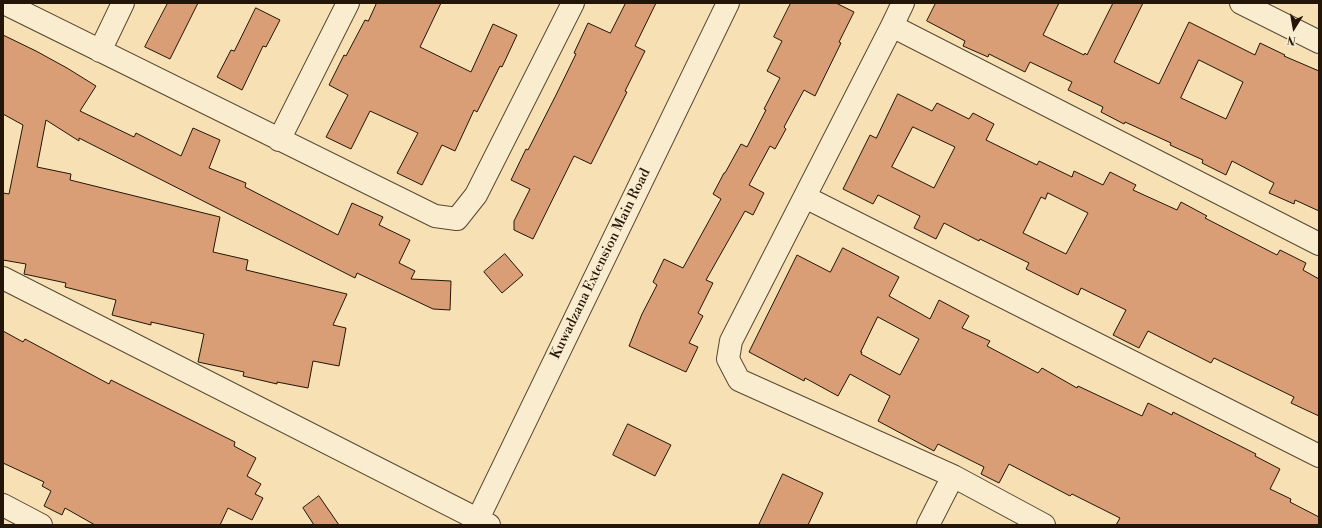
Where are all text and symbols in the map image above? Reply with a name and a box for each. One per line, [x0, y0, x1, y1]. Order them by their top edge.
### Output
north arrow [1274, 8, 1314, 48]
text: N [1286, 32, 1297, 47]
street label: Kuwadzana Extension Main Road [547, 166, 655, 362]

